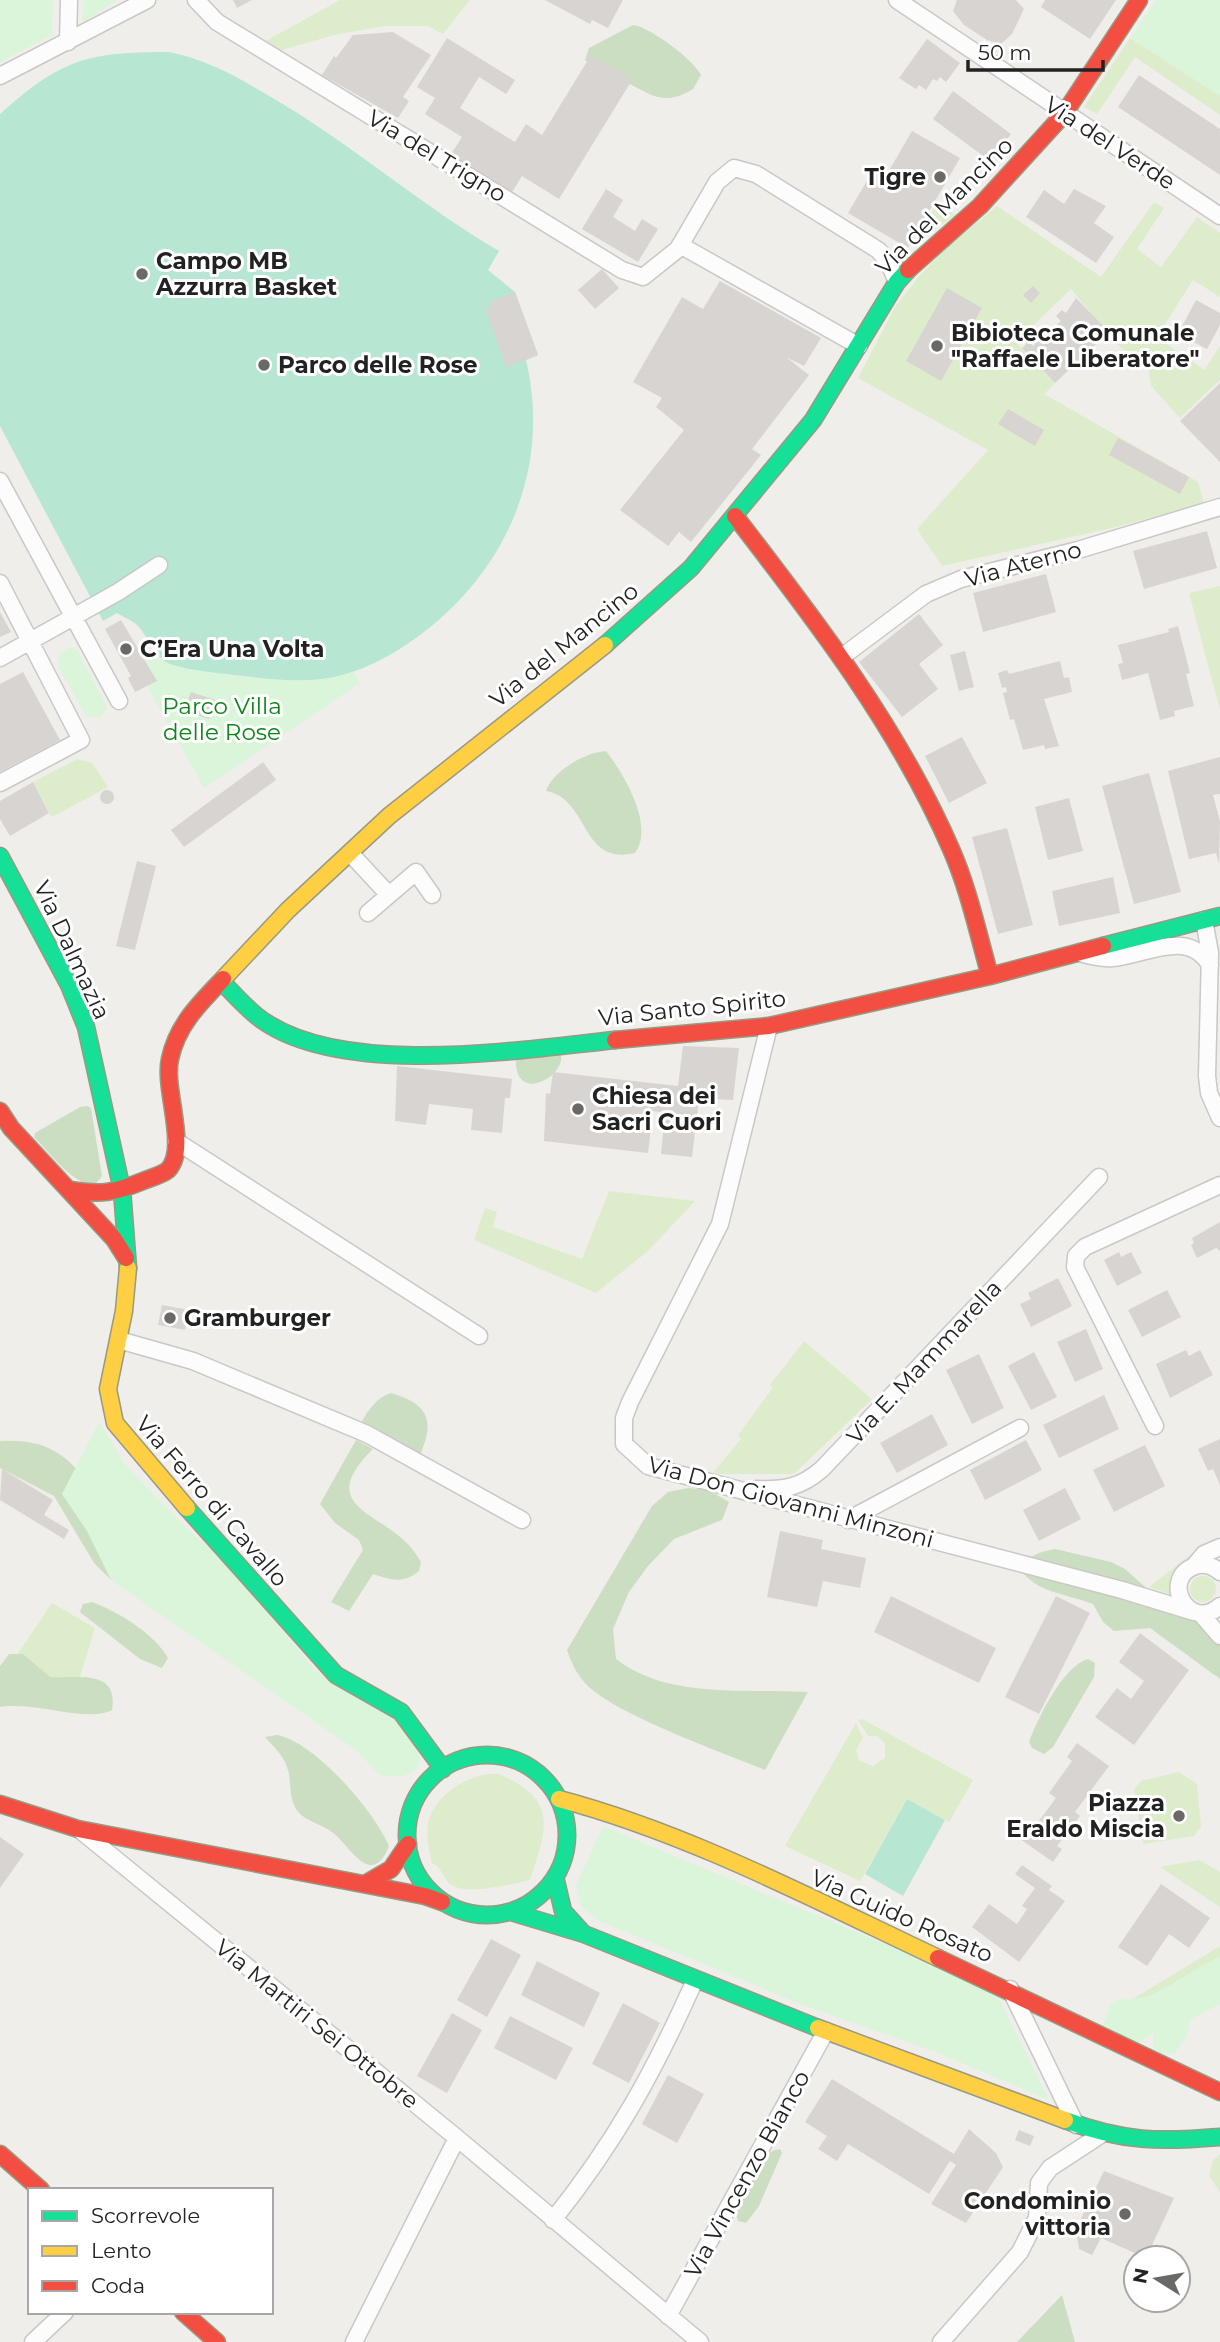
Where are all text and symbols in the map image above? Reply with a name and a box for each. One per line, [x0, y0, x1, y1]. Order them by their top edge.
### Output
scale bar [968, 28, 1103, 72]
text: 50 m [978, 40, 1032, 65]
street label: Via del Verde [1039, 90, 1181, 196]
street label: Via del Trigno [363, 104, 511, 208]
street label: Via del Mancino [869, 131, 1019, 281]
place label: Tigre [865, 163, 926, 191]
marker: Tigre [932, 169, 948, 185]
place label: Campo MB Azzurra Basket [155, 247, 337, 301]
marker: Campo MB Azzurra Basket [134, 266, 150, 282]
place label: Bibioteca Comunale "Raffaele Liberatore" [951, 319, 1200, 373]
marker: Bibioteca Comunale "Raffaele Liberatore" [929, 338, 945, 354]
place label: Parco delle Rose [278, 351, 477, 379]
marker: Parco delle Rose [256, 357, 272, 373]
street label: Via Aterno [962, 535, 1084, 593]
street label: Via del Mancino [484, 576, 644, 714]
place label: C’Era Una Volta [140, 635, 324, 663]
marker: C’Era Una Volta [118, 641, 134, 657]
park label: Parco Villa delle Rose [162, 692, 282, 746]
street label: Via Dalmazia [28, 876, 116, 1024]
street label: Via Santo Spirito [597, 984, 787, 1032]
place label: Chiesa dei Sacri Cuori [592, 1082, 722, 1136]
marker: Chiesa dei Sacri Cuori [570, 1101, 586, 1117]
street label: Via E. Mammarella [841, 1274, 1007, 1450]
place label: Gramburger [184, 1304, 331, 1332]
marker: Gramburger [162, 1310, 178, 1326]
street label: Via Ferro di Cavallo [130, 1410, 294, 1592]
street label: Via Don Giovanni Minzoni [645, 1450, 937, 1554]
place label: Piazza Eraldo Miscia [1006, 1789, 1165, 1843]
marker: Piazza Eraldo Miscia [1171, 1808, 1187, 1824]
street label: Via Guido Rosato [807, 1863, 997, 1969]
street label: Via Martiri Sei Ottobre [210, 1933, 424, 2115]
street label: Via Vincenzo Bianco [678, 2065, 816, 2283]
place label: Condominio vittoria [964, 2187, 1111, 2241]
legend [28, 2188, 273, 2314]
text: Scorrevole [91, 2203, 200, 2228]
marker: Condominio vittoria [1117, 2206, 1133, 2222]
text: Lento [91, 2238, 151, 2263]
north arrow [1122, 2244, 1192, 2314]
text: N [1128, 2266, 1154, 2286]
text: Coda [91, 2273, 145, 2298]

